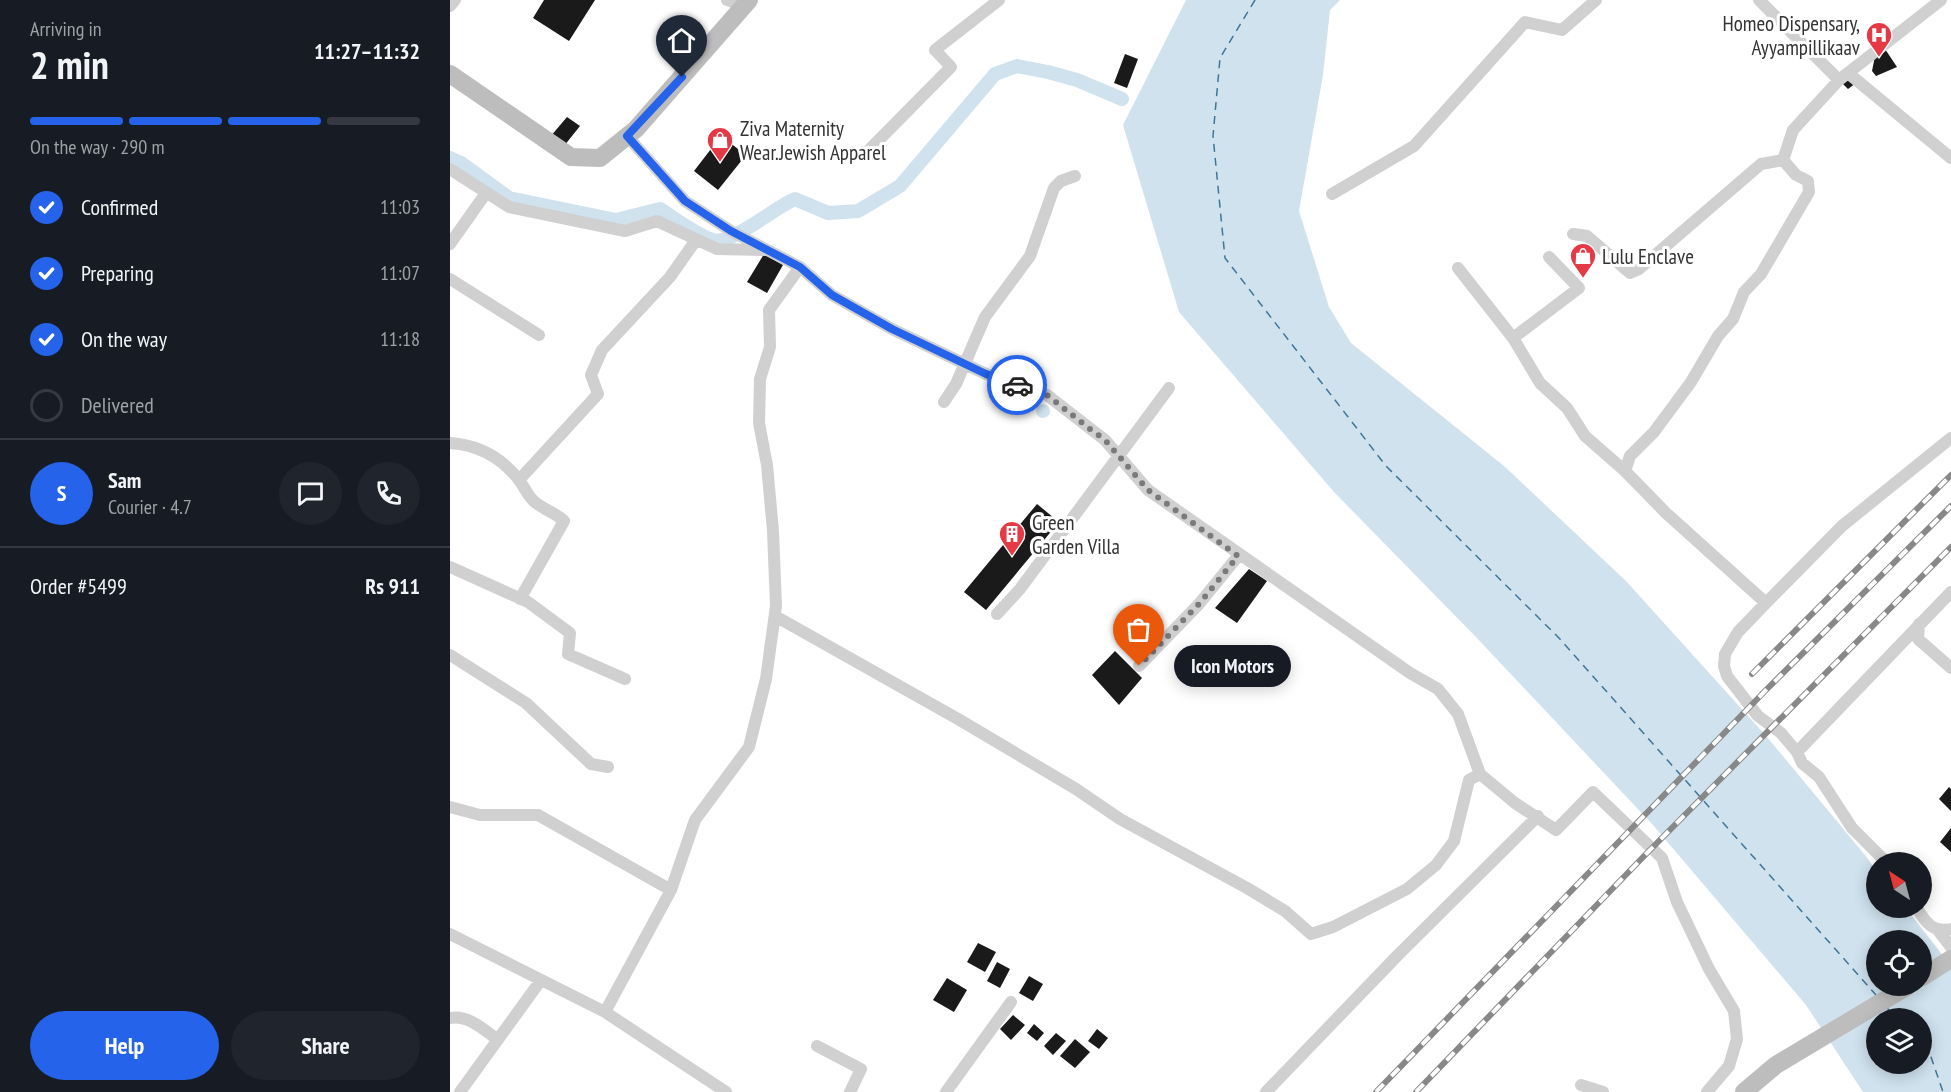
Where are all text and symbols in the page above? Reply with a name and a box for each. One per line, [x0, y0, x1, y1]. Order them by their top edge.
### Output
place label: Homeo Dispensary, Ayyampillikaav [1722, 10, 1861, 61]
pin [656, 15, 707, 77]
text: Arriving in [30, 16, 102, 42]
hospital icon: Homeo Dispensary, Ayyampillikaav [1864, 20, 1894, 58]
icon: home [665, 24, 698, 57]
text: 11:27–11:32 [314, 37, 420, 65]
text: 2 min [30, 39, 109, 90]
place label: Ziva Maternity Wear.Jewish Apparel [740, 115, 886, 166]
shop icon: Ziva Maternity Wear.Jewish Apparel [705, 125, 735, 163]
text: On the way · 290 m [30, 134, 165, 160]
icon: check [30, 191, 63, 224]
text: Confirmed [81, 193, 158, 221]
text: 11:03 [380, 194, 420, 220]
shop icon: Lulu Enclave [1568, 241, 1598, 279]
place label: Lulu Enclave [1602, 243, 1694, 270]
icon: check [30, 257, 63, 290]
text: Preparing [81, 259, 154, 287]
text: 11:07 [380, 260, 420, 286]
icon: check [30, 323, 63, 356]
text: On the way [81, 325, 167, 353]
text: 11:18 [380, 326, 420, 352]
courier [987, 355, 1047, 415]
icon: car [1001, 369, 1034, 402]
text: Delivered [81, 391, 154, 419]
button: chat [279, 462, 342, 525]
button: phone [357, 462, 420, 525]
text: Sam [108, 466, 141, 494]
text: S [57, 479, 66, 507]
text: Courier · 4.7 [108, 494, 192, 520]
place label: Green Garden Villa [1032, 509, 1120, 560]
building icon: Green Garden Villa [997, 519, 1027, 557]
text: Order #5499 [30, 572, 127, 600]
text: Rs 911 [365, 572, 420, 600]
pin [1113, 604, 1164, 666]
icon: bag [1122, 613, 1155, 646]
callout: Icon Motors [1175, 645, 1292, 687]
text: Icon Motors [1191, 653, 1274, 679]
north arrow [1866, 852, 1932, 918]
map controls [1866, 852, 1932, 1074]
button: locate [1866, 930, 1932, 996]
button: layers [1866, 1008, 1932, 1074]
button: Help [30, 1011, 219, 1080]
button: Share [231, 1011, 420, 1080]

